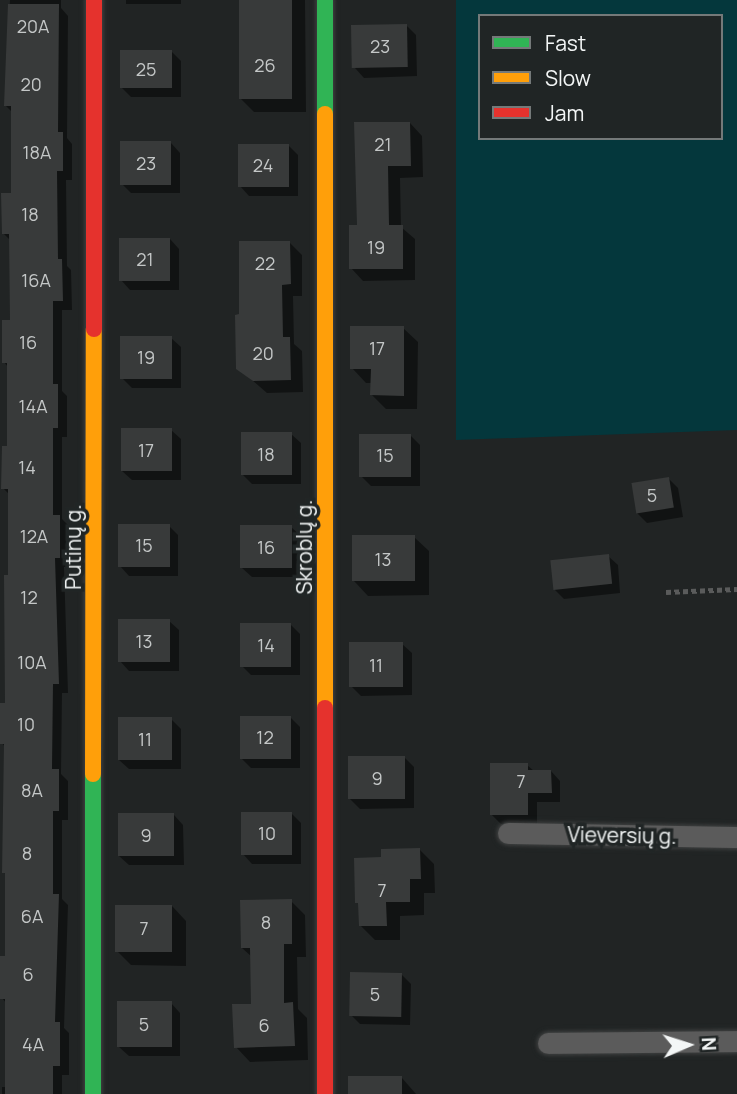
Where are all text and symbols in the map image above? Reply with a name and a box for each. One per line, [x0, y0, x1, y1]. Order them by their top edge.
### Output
legend [478, 14, 723, 140]
house number: 20A [17, 15, 49, 37]
text: Fast [545, 29, 586, 57]
house number: 23 [370, 35, 390, 57]
house number: 26 [254, 54, 276, 76]
house number: 25 [136, 58, 156, 80]
text: Slow [545, 64, 591, 92]
house number: 20 [20, 73, 42, 95]
text: Jam [545, 99, 584, 127]
house number: 21 [374, 133, 392, 155]
house number: 18A [23, 141, 51, 163]
house number: 23 [136, 152, 156, 174]
house number: 24 [253, 154, 273, 176]
house number: 18 [21, 203, 39, 225]
house number: 19 [367, 236, 385, 258]
house number: 21 [136, 248, 154, 270]
house number: 22 [255, 252, 275, 274]
house number: 16A [21, 269, 51, 291]
house number: 16 [19, 331, 37, 353]
house number: 17 [369, 337, 385, 359]
house number: 20 [252, 342, 274, 364]
house number: 19 [137, 346, 155, 368]
house number: 14A [18, 395, 48, 417]
house number: 17 [138, 439, 154, 461]
house number: 18 [257, 443, 275, 465]
house number: 15 [376, 444, 394, 466]
house number: 14 [18, 456, 36, 478]
house number: 5 [647, 484, 657, 506]
street label: Skroblų g. [291, 500, 317, 594]
street label: Putinų g. [60, 504, 86, 590]
house number: 12A [20, 525, 48, 547]
house number: 15 [135, 534, 153, 556]
house number: 16 [257, 536, 275, 558]
house number: 13 [375, 548, 391, 570]
house number: 12 [20, 586, 38, 608]
house number: 13 [136, 630, 152, 652]
house number: 14 [257, 634, 275, 656]
house number: 10A [17, 651, 47, 673]
house number: 11 [369, 654, 383, 676]
house number: 10 [17, 713, 35, 735]
house number: 12 [256, 726, 274, 748]
house number: 11 [138, 728, 152, 750]
house number: 9 [371, 767, 383, 789]
house number: 7 [516, 770, 526, 792]
house number: 8A [21, 779, 43, 801]
street label: Vieversių g. [567, 821, 677, 849]
house number: 10 [258, 822, 276, 844]
house number: 9 [140, 824, 152, 846]
house number: 8 [22, 842, 32, 864]
house number: 7 [377, 879, 387, 901]
house number: 6A [21, 905, 43, 927]
house number: 8 [261, 911, 271, 933]
house number: 7 [139, 917, 149, 939]
house number: 6 [22, 963, 34, 985]
house number: 5 [370, 983, 380, 1005]
north arrow [653, 1010, 723, 1080]
house number: 5 [139, 1013, 149, 1035]
house number: 6 [258, 1014, 270, 1036]
house number: 4A [22, 1033, 44, 1055]
text: N [696, 1036, 722, 1051]

